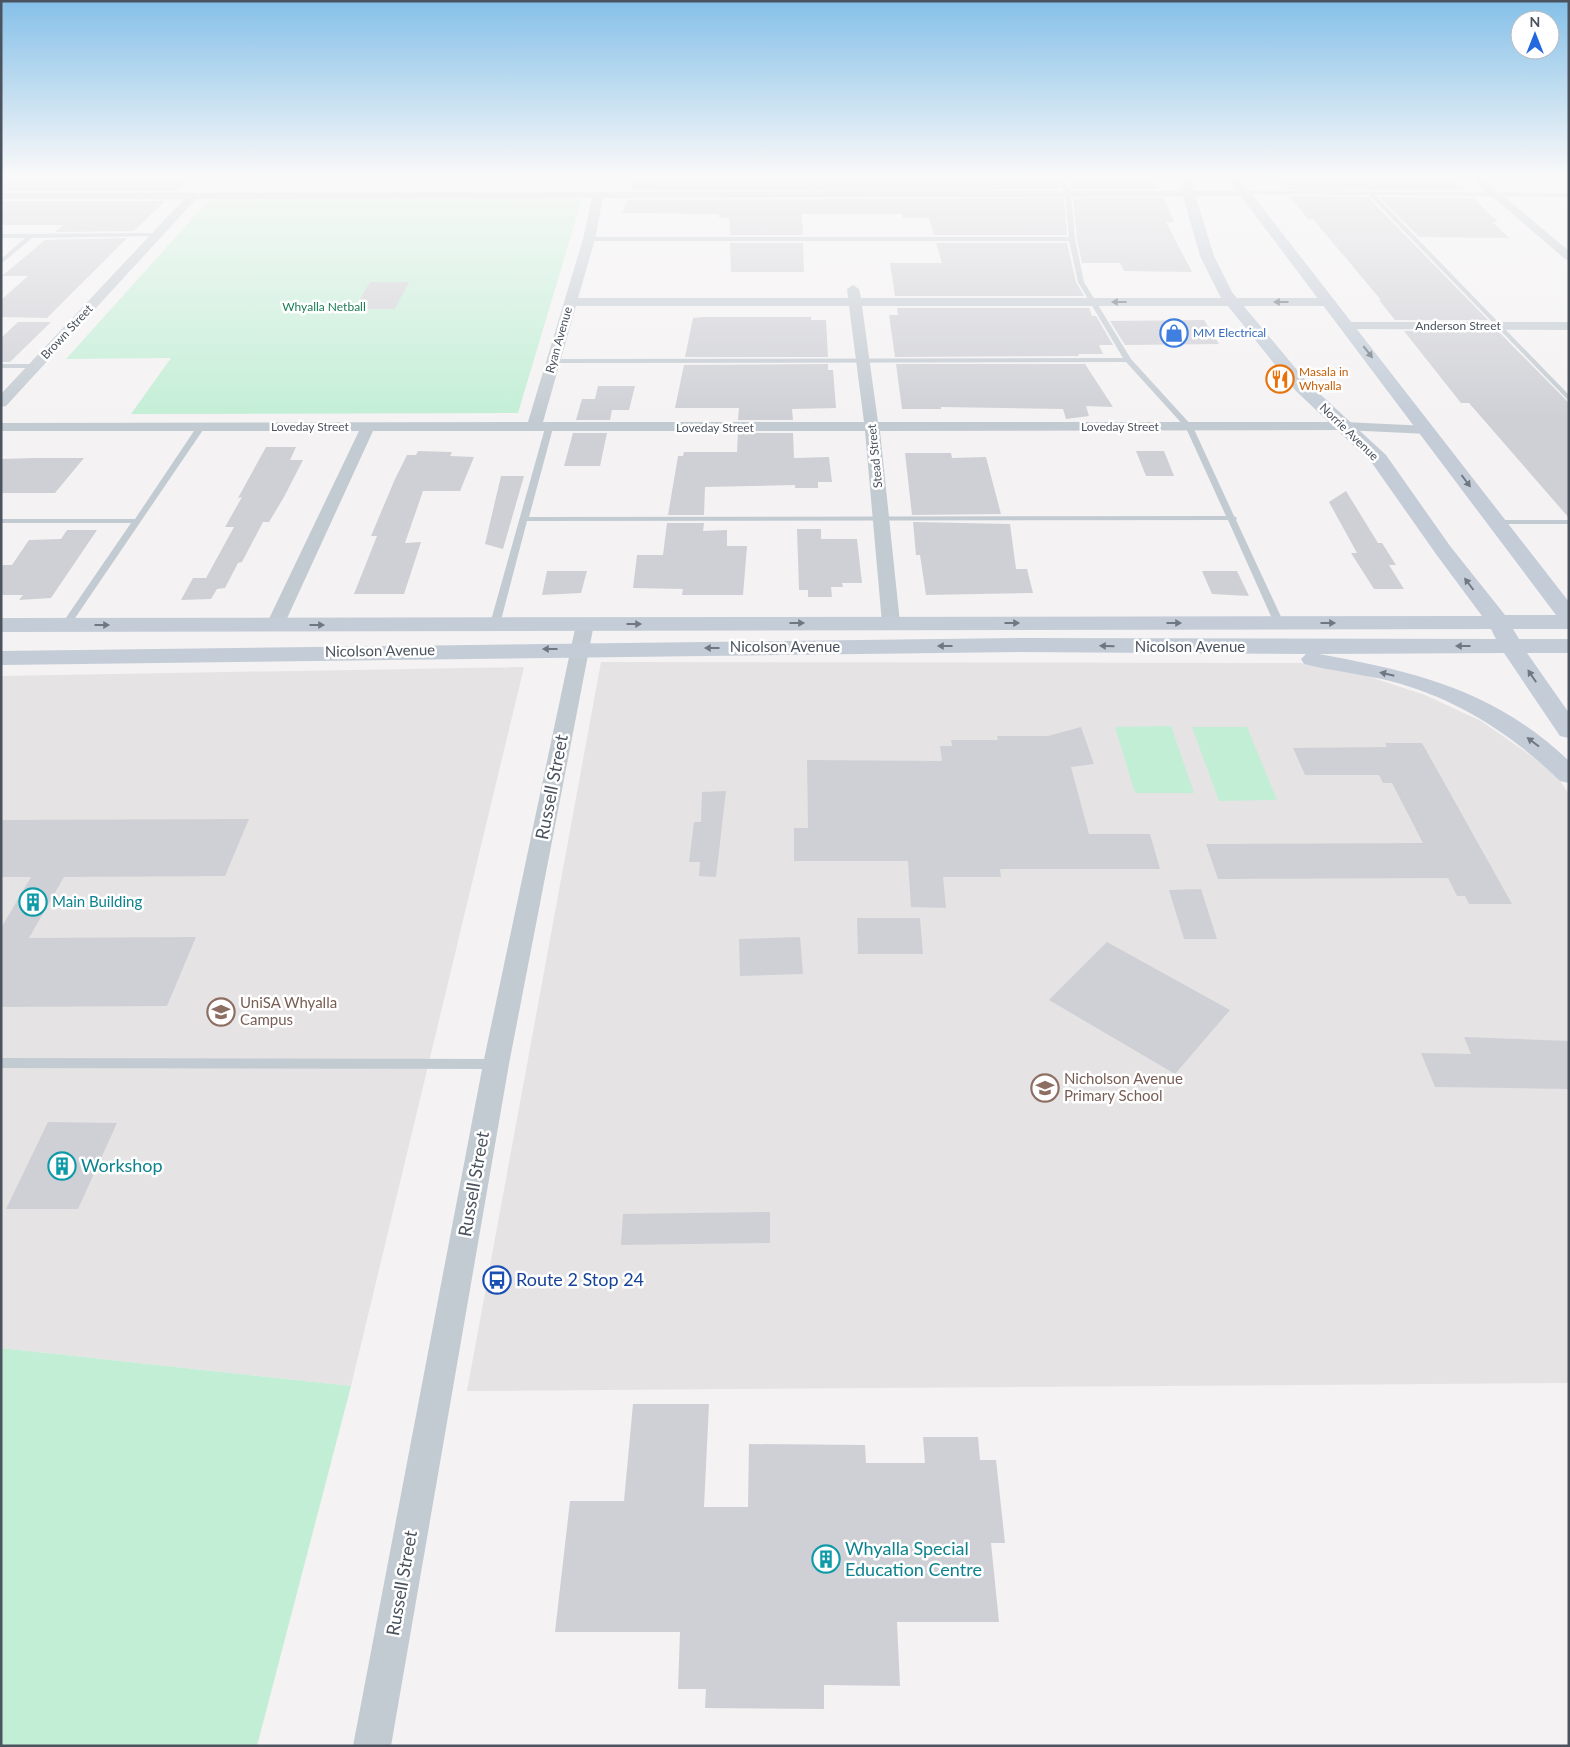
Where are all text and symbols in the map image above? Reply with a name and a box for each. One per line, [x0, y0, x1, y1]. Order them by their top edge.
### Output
north arrow [1510, 10, 1560, 60]
text: N [1530, 13, 1540, 30]
one-way arrow [1110, 298, 1126, 306]
one-way arrow [1273, 298, 1289, 306]
park label: Whyalla Netball [282, 299, 366, 314]
street label: Brown Street [38, 301, 96, 362]
street label: Ryan Avenue [542, 305, 575, 375]
shop icon: MM Electrical [1159, 318, 1189, 348]
street label: Anderson Street [1415, 318, 1501, 333]
place label: MM Electrical [1193, 325, 1266, 340]
one-way arrow [1362, 345, 1373, 358]
restaurant icon: Masala in Whyalla [1265, 364, 1295, 394]
place label: Masala in Whyalla [1299, 364, 1349, 393]
street label: Norrie Avenue [1317, 400, 1382, 463]
street label: Loveday Street [271, 419, 350, 434]
street label: Loveday Street [1081, 419, 1160, 434]
street label: Loveday Street [676, 420, 755, 435]
street label: Stead Street [864, 423, 885, 489]
one-way arrow [1461, 474, 1471, 488]
one-way arrow [1464, 577, 1474, 591]
one-way arrow [789, 619, 805, 627]
one-way arrow [1004, 619, 1020, 627]
one-way arrow [1166, 619, 1182, 627]
one-way arrow [1320, 619, 1336, 627]
one-way arrow [626, 620, 642, 628]
one-way arrow [95, 621, 111, 629]
one-way arrow [310, 621, 326, 629]
street label: Nicolson Avenue [730, 637, 840, 655]
street label: Nicolson Avenue [1135, 637, 1245, 655]
street label: Nicolson Avenue [325, 640, 435, 660]
one-way arrow [937, 642, 953, 650]
one-way arrow [1099, 642, 1115, 650]
one-way arrow [1454, 642, 1470, 650]
one-way arrow [704, 644, 720, 652]
one-way arrow [542, 645, 558, 653]
one-way arrow [1379, 669, 1395, 677]
one-way arrow [1527, 670, 1537, 683]
street label: Russell Street [530, 732, 572, 841]
one-way arrow [1526, 737, 1540, 747]
building icon: Main Building [18, 887, 48, 917]
place label: Main Building [52, 892, 142, 910]
place label: UniSA Whyalla Campus [240, 993, 337, 1028]
school or university icon: UniSA Whyalla Campus [206, 997, 236, 1027]
place label: Nicholson Avenue Primary School [1064, 1069, 1183, 1104]
school or university icon: Nicholson Avenue Primary School [1030, 1073, 1060, 1103]
street label: Russell Street [453, 1129, 493, 1238]
building icon: Workshop [47, 1151, 77, 1181]
place label: Workshop [81, 1154, 163, 1176]
bus stop icon: Route 2 Stop 24 [482, 1265, 512, 1295]
place label: Route 2 Stop 24 [516, 1268, 644, 1290]
street label: Russell Street [381, 1528, 421, 1637]
place label: Whyalla Special Education Centre [845, 1537, 982, 1580]
building icon: Whyalla Special Education Centre [811, 1544, 841, 1574]

